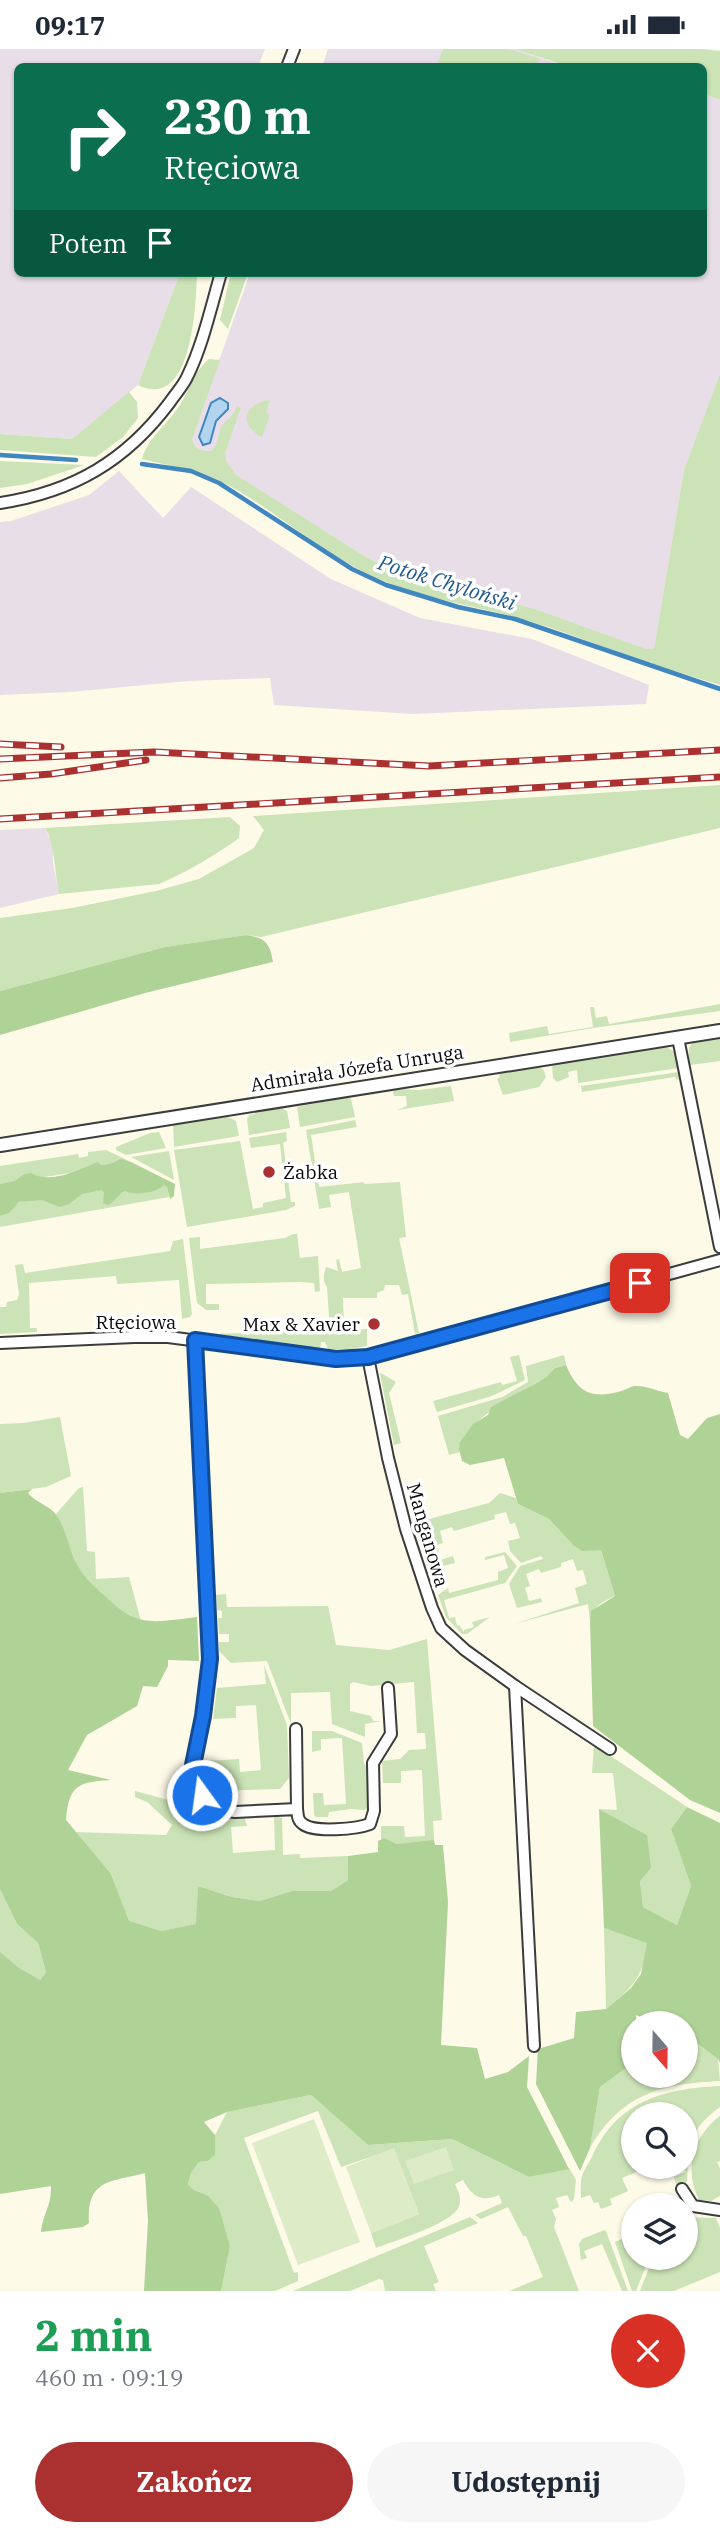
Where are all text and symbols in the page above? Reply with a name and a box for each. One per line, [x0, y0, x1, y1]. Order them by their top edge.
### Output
text: 09:17 [35, 8, 105, 42]
text: 230 m [164, 84, 311, 147]
icon: right [49, 91, 140, 182]
text: Rtęciowa [164, 146, 300, 188]
icon: arrive [141, 224, 179, 262]
text: Potem [49, 226, 127, 260]
water label: Potok Chyloński [374, 548, 520, 616]
street label: Admirała Józefa Unruga [249, 1039, 465, 1097]
place label: Żabka [283, 1160, 338, 1184]
marker: Żabka [261, 1164, 277, 1180]
pin [610, 1253, 670, 1313]
icon: arrive [621, 1264, 659, 1302]
street label: Rtęciowa [96, 1310, 176, 1334]
place label: Max & Xavier [243, 1312, 361, 1336]
marker: Max & Xavier [366, 1316, 382, 1332]
street label: Manganowa [402, 1480, 454, 1590]
position arrow [165, 1758, 239, 1832]
north arrow [621, 2011, 698, 2088]
map controls [621, 2011, 698, 2270]
button: search [621, 2102, 698, 2179]
button: layers [621, 2193, 698, 2270]
text: 2 min [35, 2308, 153, 2363]
button: close [611, 2314, 685, 2388]
text: 460 m · 09:19 [35, 2362, 184, 2392]
button: Zakończ [35, 2442, 353, 2522]
button: Udostępnij [367, 2442, 685, 2522]

